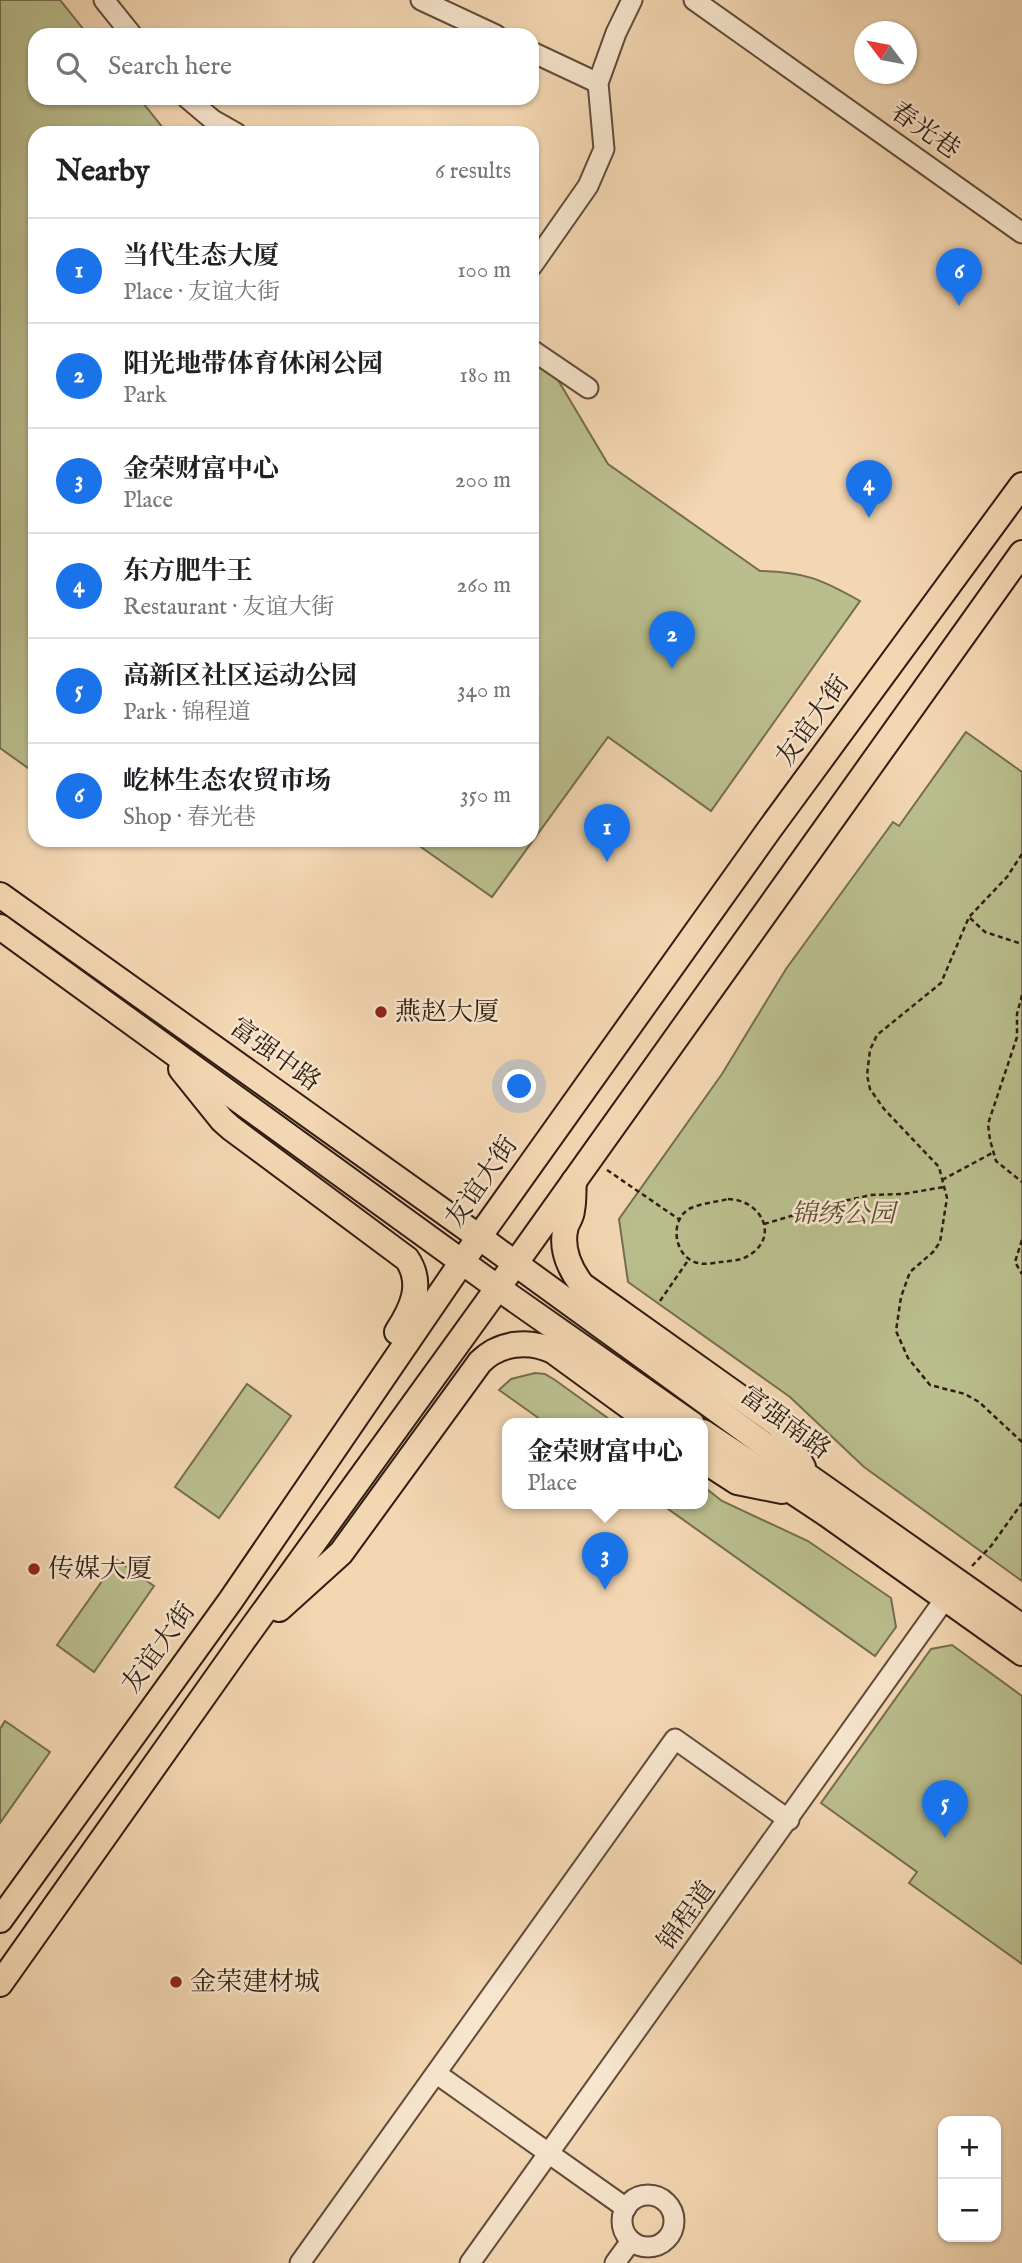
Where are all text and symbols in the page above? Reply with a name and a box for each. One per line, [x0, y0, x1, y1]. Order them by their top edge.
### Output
north arrow [854, 21, 917, 84]
search box [28, 28, 539, 105]
icon: search [52, 48, 90, 86]
text: Search here [108, 50, 232, 83]
street label: 春光巷 [884, 95, 966, 167]
text: Nearby [56, 153, 149, 191]
text: 6 results [435, 157, 511, 186]
text: 当代生态大厦 [123, 240, 279, 273]
pin: 6 [936, 248, 982, 306]
text: 1 [75, 256, 83, 285]
text: 100 m [457, 256, 511, 285]
text: Place · 友谊大街 [123, 278, 280, 307]
text: 阳光地带体育休闲公园 [123, 348, 383, 381]
text: 2 [74, 361, 84, 390]
text: 180 m [459, 361, 511, 390]
text: Park [123, 381, 167, 410]
text: 金荣财富中心 [123, 453, 279, 486]
pin: 4 [846, 460, 892, 518]
text: 3 [75, 466, 83, 495]
text: 200 m [455, 466, 511, 495]
text: Place [123, 486, 173, 515]
text: 东方肥牛王 [123, 555, 253, 588]
text: 4 [73, 571, 85, 600]
text: 260 m [456, 571, 511, 600]
text: Restaurant · 友谊大街 [123, 593, 334, 622]
pin: 2 [649, 611, 695, 669]
text: 高新区社区运动公园 [123, 660, 357, 693]
street label: 友谊大街 [769, 669, 857, 773]
text: 5 [75, 676, 83, 705]
text: 340 m [457, 676, 511, 705]
text: Park · 锦程道 [123, 698, 251, 727]
text: 屹林生态农贸市场 [123, 765, 331, 798]
text: 6 [74, 781, 84, 810]
text: 350 m [460, 781, 511, 810]
text: Shop · 春光巷 [123, 803, 256, 832]
pin: 1 [584, 804, 630, 862]
place label: 燕赵大厦 [395, 996, 499, 1029]
marker: 燕赵大厦 [373, 1004, 389, 1020]
street label: 富强中路 [223, 1011, 327, 1099]
your location [502, 1069, 536, 1103]
street label: 友谊大街 [439, 1130, 525, 1234]
park label: 锦绣公园 [791, 1198, 899, 1231]
street label: 富强南路 [733, 1379, 837, 1467]
popup [502, 1418, 708, 1509]
text: 金荣财富中心 [527, 1436, 683, 1469]
text: Place [527, 1469, 577, 1498]
pin: 3 [582, 1532, 628, 1590]
place label: 传媒大厦 [48, 1553, 152, 1586]
marker: 传媒大厦 [26, 1561, 42, 1577]
street label: 友谊大街 [115, 1596, 203, 1700]
pin: 5 [922, 1780, 968, 1838]
street label: 锦程道 [651, 1875, 723, 1957]
place label: 金荣建材城 [190, 1966, 320, 1999]
marker: 金荣建材城 [168, 1974, 184, 1990]
map controls [938, 2116, 1001, 2242]
button: + [938, 2116, 1001, 2179]
button: − [938, 2179, 1001, 2242]

